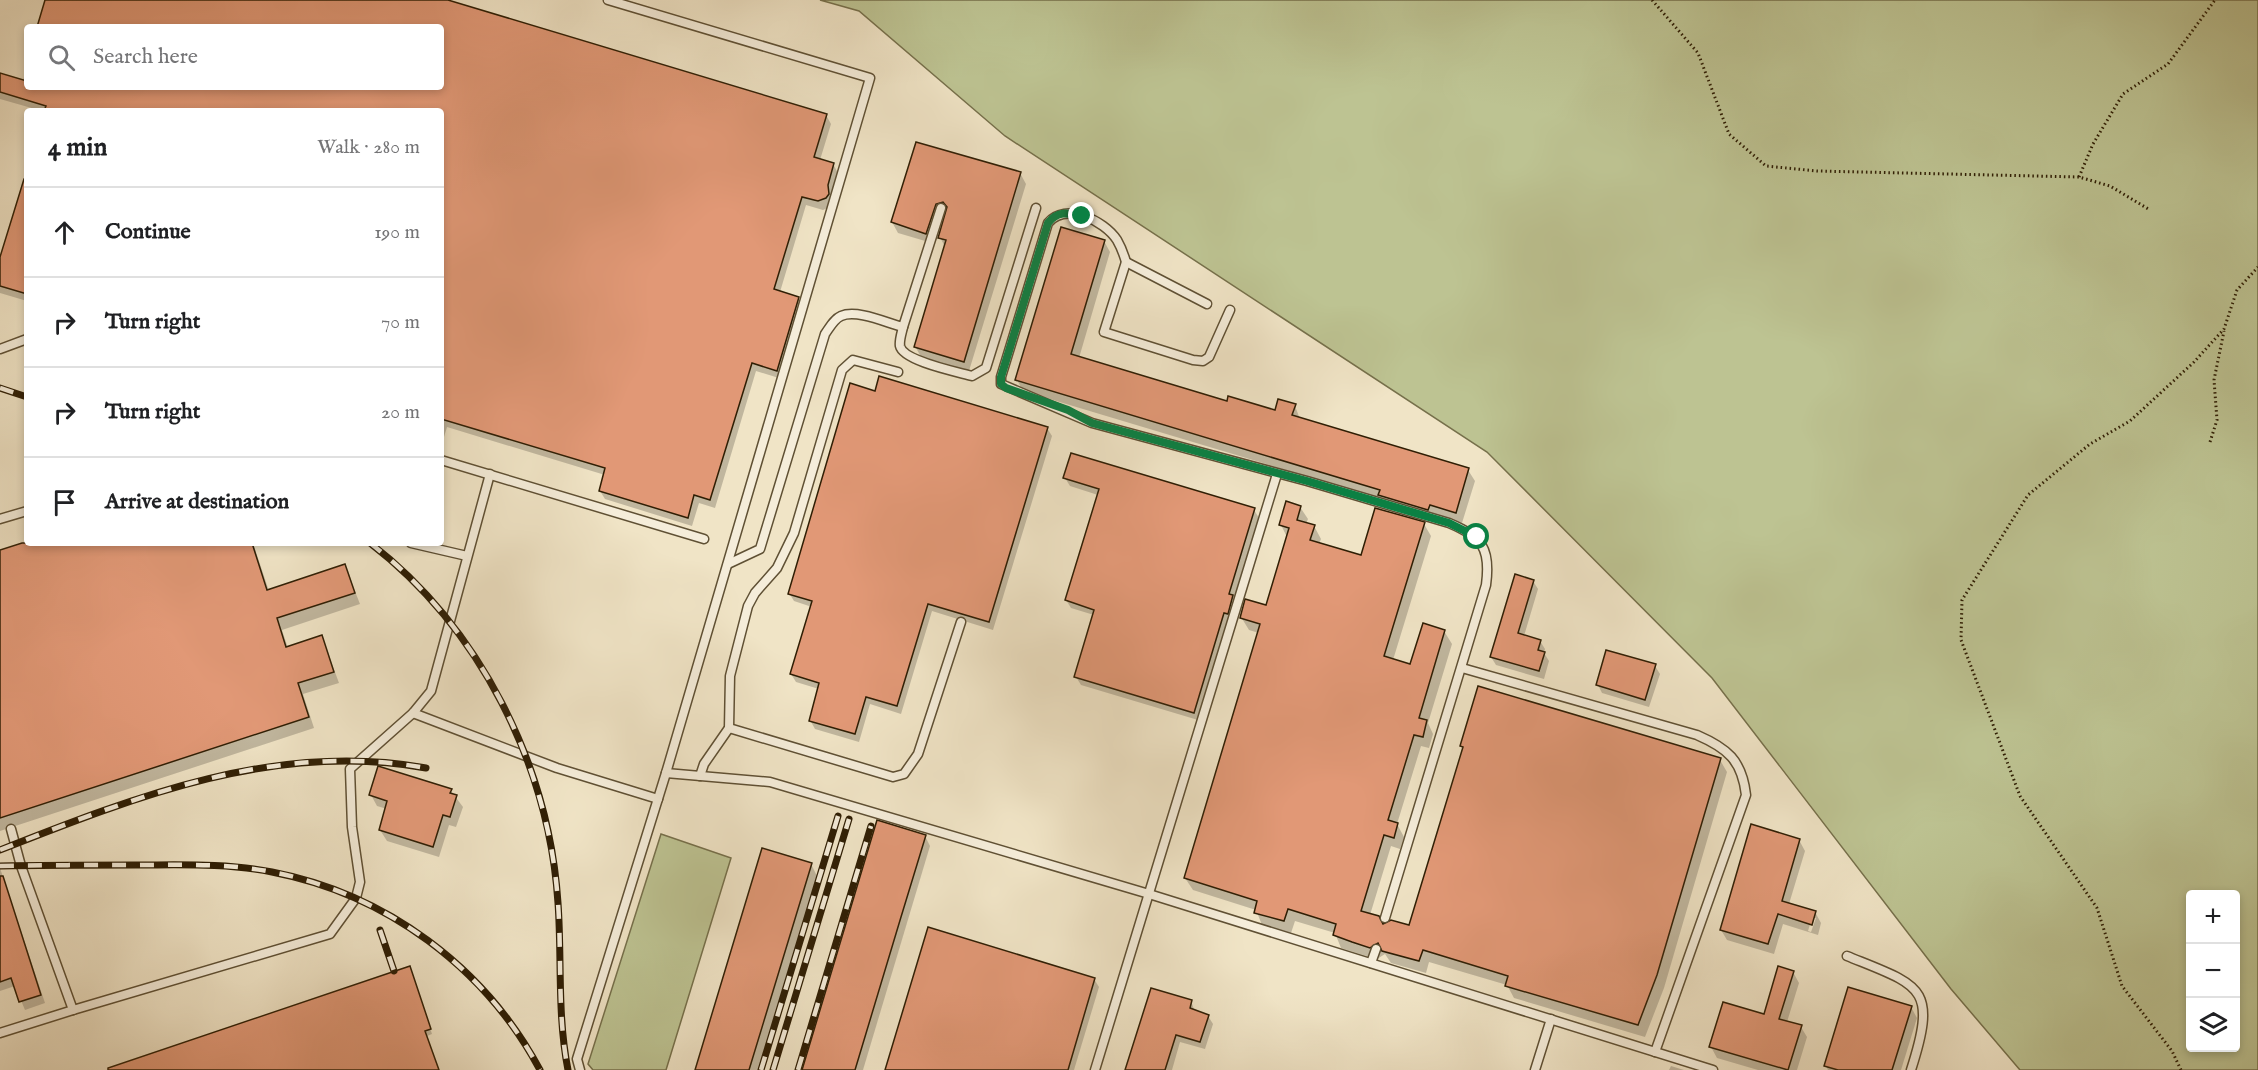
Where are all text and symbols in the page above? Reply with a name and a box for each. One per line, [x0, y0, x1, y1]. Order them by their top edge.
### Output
search box [24, 24, 444, 90]
icon: search [45, 41, 78, 74]
text: Search here [93, 43, 198, 71]
text: 4 min [48, 131, 107, 164]
text: Walk · 280 m [317, 135, 420, 160]
route end [1068, 202, 1094, 228]
icon: ahead [48, 216, 81, 249]
text: Continue [105, 218, 191, 246]
text: 190 m [374, 220, 420, 245]
icon: right [48, 306, 81, 339]
text: Turn right [105, 308, 200, 336]
text: 70 m [381, 310, 420, 335]
icon: right [48, 396, 81, 429]
text: Turn right [105, 398, 200, 426]
text: 20 m [381, 400, 420, 425]
icon: arrive [48, 486, 81, 519]
text: Arrive at destination [105, 488, 289, 516]
route start [1463, 523, 1489, 549]
map controls [2186, 890, 2240, 1052]
button: + [2186, 890, 2240, 944]
button: − [2186, 944, 2240, 998]
button: layers [2186, 998, 2240, 1052]

